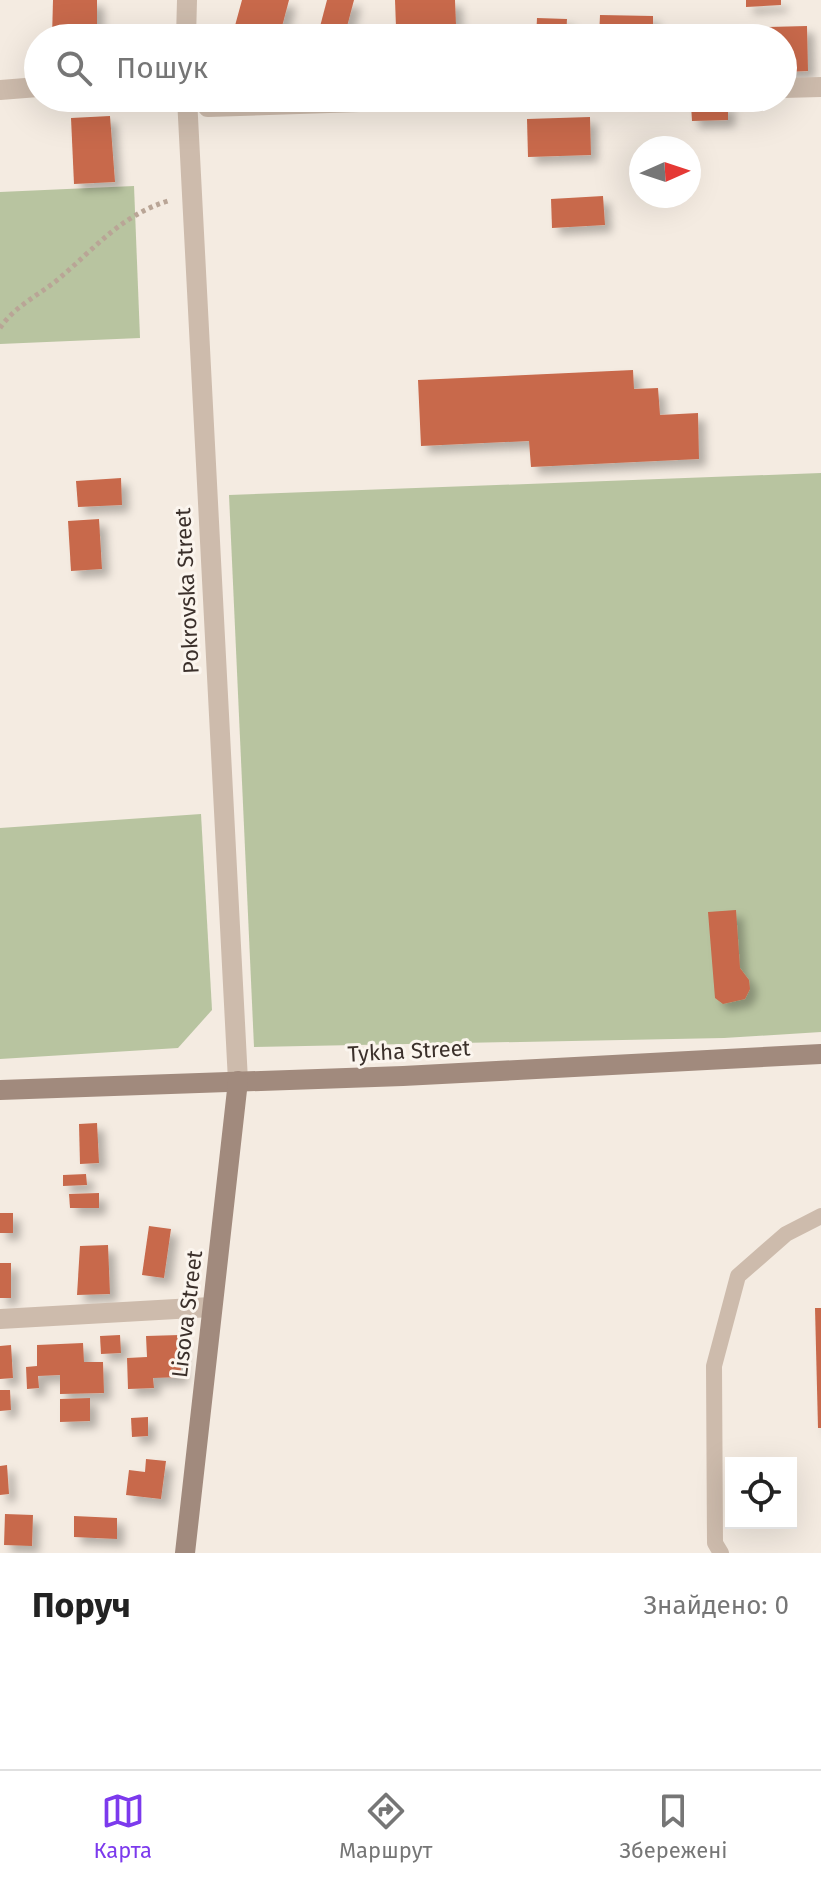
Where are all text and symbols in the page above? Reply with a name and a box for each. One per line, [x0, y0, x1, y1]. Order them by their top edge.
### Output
search box [24, 24, 797, 112]
icon: search [52, 46, 96, 90]
text: Пошук [116, 50, 208, 86]
north arrow [629, 136, 701, 208]
street label: Pokrovska Street [169, 507, 205, 675]
street label: Tykha Street [347, 1034, 471, 1068]
street label: Lisova Street [166, 1249, 208, 1379]
map controls [725, 1457, 797, 1529]
button: locate [725, 1457, 797, 1529]
text: Поруч [32, 1585, 131, 1626]
text: Знайдено: 0 [643, 1590, 789, 1621]
tab: Карта [94, 1789, 152, 1864]
tab: Маршрут [339, 1789, 432, 1864]
tab: Збережені [620, 1789, 727, 1864]

